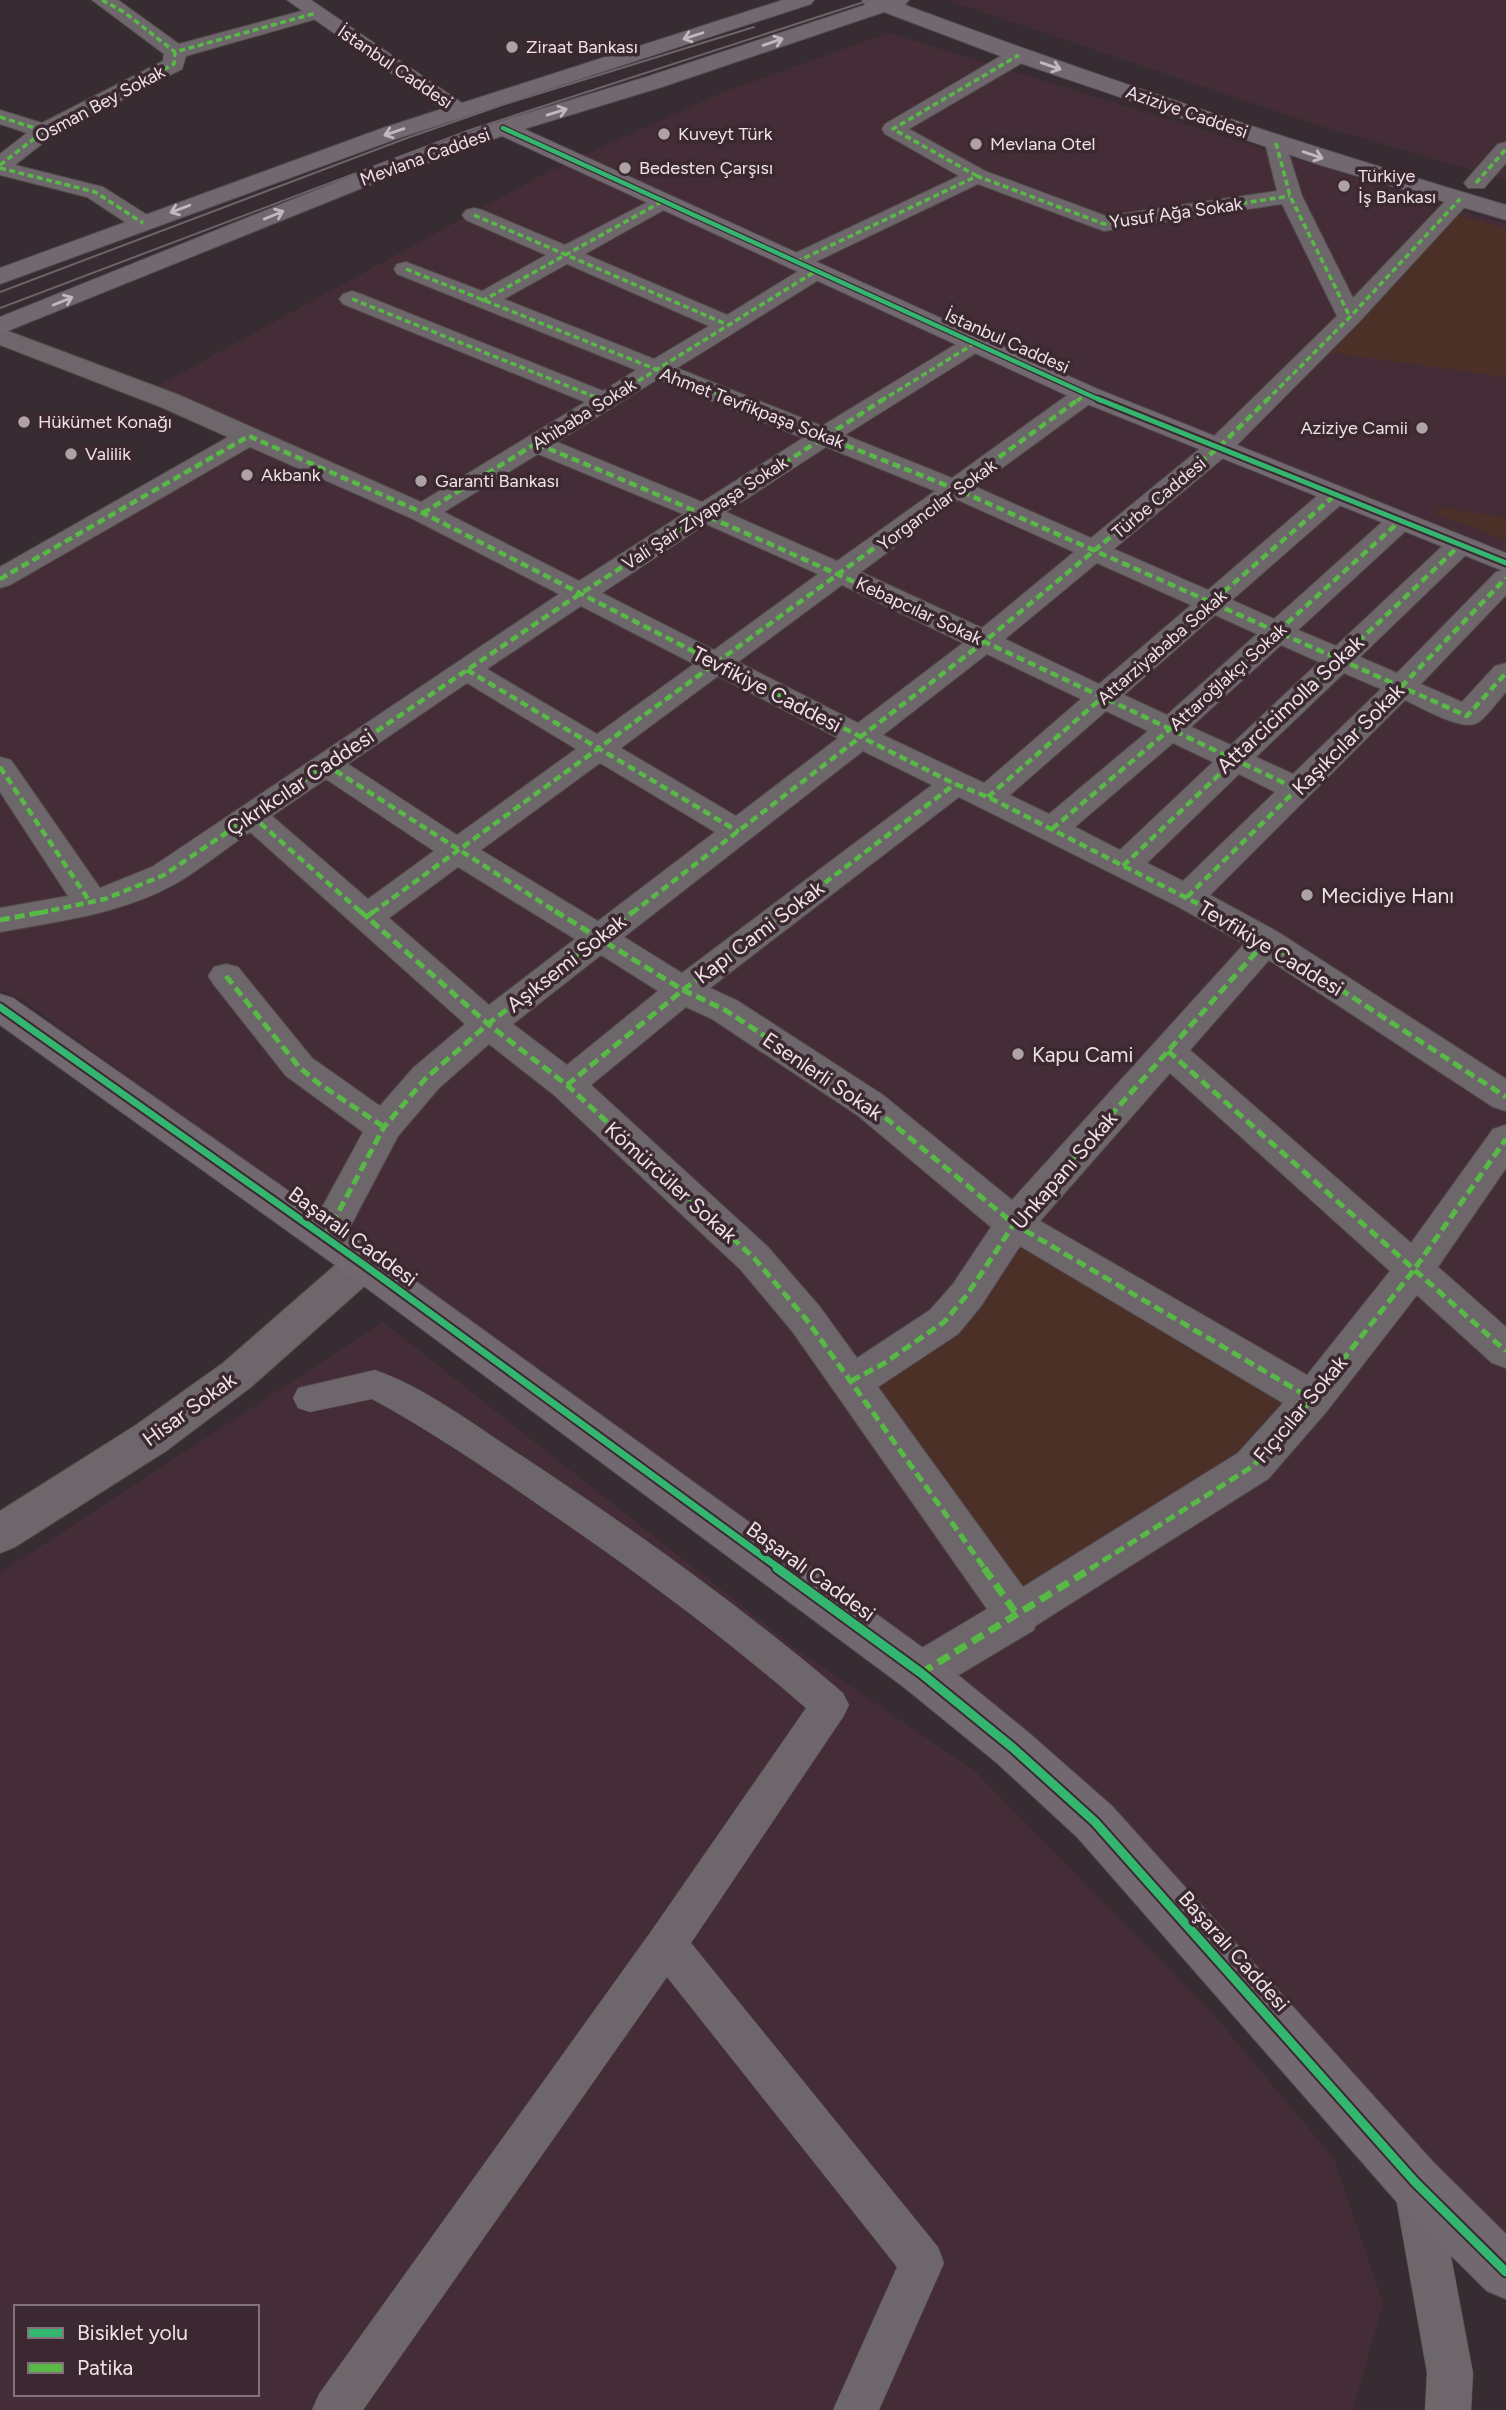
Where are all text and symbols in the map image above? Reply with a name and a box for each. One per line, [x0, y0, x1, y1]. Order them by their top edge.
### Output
street label: İstanbul Caddesi [333, 20, 457, 114]
one-way arrow [682, 30, 704, 43]
one-way arrow [762, 35, 784, 48]
place label: Ziraat Bankası [526, 36, 638, 58]
marker: Ziraat Bankası [504, 39, 520, 55]
street label: Osman Bey Sokak [31, 60, 169, 147]
one-way arrow [1039, 61, 1061, 73]
street label: Aziziye Caddesi [1123, 81, 1251, 143]
one-way arrow [545, 105, 567, 117]
street label: Mevlana Caddesi [357, 123, 493, 191]
place label: Kuveyt Türk [678, 123, 773, 145]
marker: Kuveyt Türk [656, 126, 672, 142]
one-way arrow [383, 127, 405, 139]
place label: Mevlana Otel [990, 133, 1096, 155]
marker: Mevlana Otel [968, 136, 984, 152]
one-way arrow [1301, 150, 1323, 162]
place label: Bedesten Çarşısı [639, 157, 773, 179]
marker: Bedesten Çarşısı [617, 160, 633, 176]
place label: Türkiye İş Bankası [1358, 165, 1436, 208]
marker: Türkiye İş Bankası [1336, 178, 1352, 194]
street label: Yusuf Ağa Sokak [1108, 193, 1244, 233]
one-way arrow [169, 204, 191, 217]
one-way arrow [263, 208, 284, 221]
one-way arrow [52, 293, 74, 306]
street label: İstanbul Caddesi [941, 304, 1073, 378]
street label: Ahmet Tevfikpaşa Sokak [657, 363, 848, 453]
street label: Ahibaba Sokak [528, 373, 640, 455]
place label: Hükümet Konağı [38, 411, 172, 433]
marker: Hükümet Konağı [16, 414, 32, 430]
place label: Aziziye Camii [1300, 417, 1408, 439]
marker: Aziziye Camii [1414, 420, 1430, 436]
place label: Valilik [85, 443, 131, 465]
marker: Valilik [63, 446, 79, 462]
street label: Vali Şair Ziyapaşa Sokak [618, 451, 792, 575]
street label: Türbe Caddesi [1108, 452, 1210, 544]
street label: Yorgancılar Sokak [873, 454, 1001, 556]
place label: Akbank [261, 464, 321, 486]
marker: Akbank [239, 467, 255, 483]
place label: Garanti Bankası [435, 470, 559, 492]
marker: Garanti Bankası [413, 473, 429, 489]
street label: Kebapcılar Sokak [852, 572, 986, 650]
street label: Attarziyababa Sokak [1093, 585, 1231, 709]
street label: Attaroğlakçı Sokak [1165, 618, 1291, 735]
street label: Attarcicimolla Sokak [1211, 629, 1369, 778]
street label: Tevfikiye Caddesi [688, 641, 846, 737]
street label: Kaşıkcılar Sokak [1287, 677, 1410, 800]
street label: Çıkrıkcılar Caddesi [221, 723, 379, 841]
street label: Kapı Cami Sokak [689, 875, 829, 989]
place label: Mecidiye Hanı [1321, 883, 1454, 908]
marker: Mecidiye Hanı [1299, 887, 1315, 903]
street label: Tevfikiye Caddesi [1194, 895, 1348, 1001]
street label: Aşıksemi Sokak [501, 908, 631, 1017]
street label: Esenlerli Sokak [758, 1027, 888, 1126]
place label: Kapu Cami [1032, 1042, 1133, 1067]
marker: Kapu Cami [1010, 1046, 1026, 1062]
street label: Unkapanı Sokak [1006, 1105, 1123, 1234]
street label: Kömürcüler Sokak [600, 1116, 743, 1248]
street label: Başaralı Caddesi [284, 1181, 422, 1291]
street label: Fıçıcılar Sokak [1248, 1350, 1353, 1468]
street label: Hisar Sokak [137, 1366, 241, 1451]
street label: Başaralı Caddesi [742, 1516, 880, 1626]
street label: Başaralı Caddesi [1173, 1886, 1295, 2016]
legend [14, 2305, 259, 2396]
text: Bisiklet yolu [77, 2320, 188, 2345]
text: Patika [77, 2355, 133, 2380]

